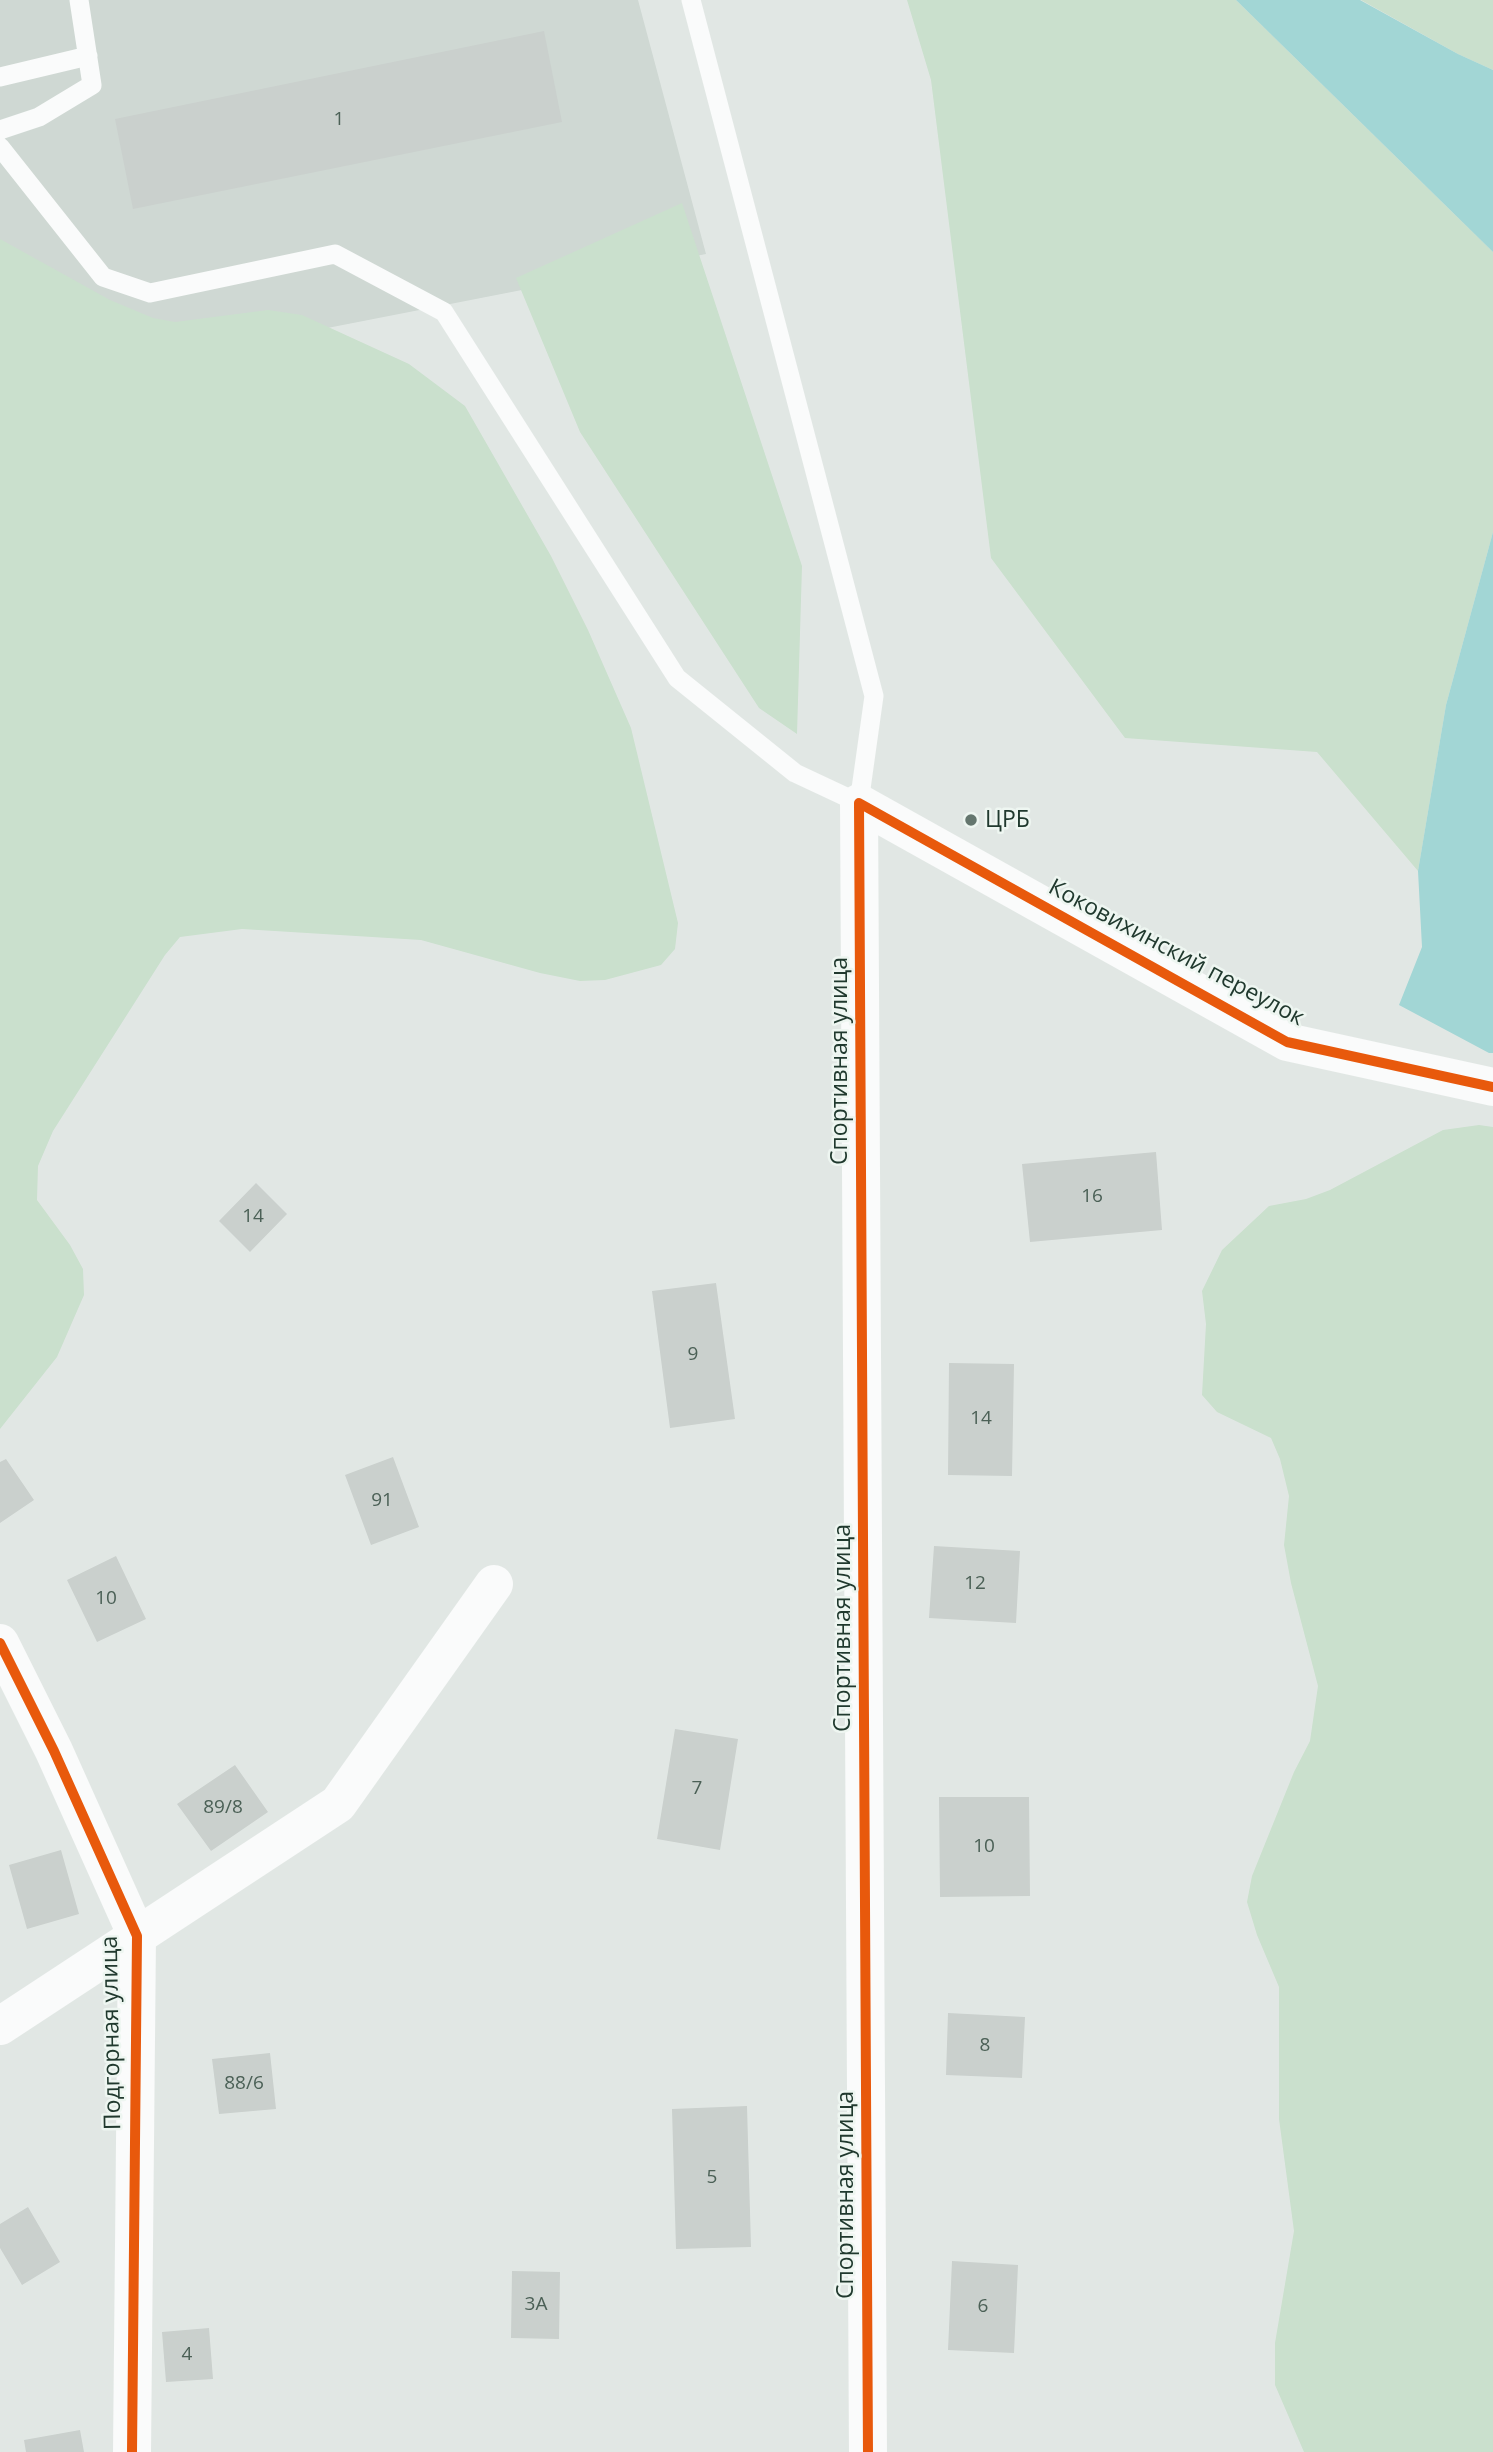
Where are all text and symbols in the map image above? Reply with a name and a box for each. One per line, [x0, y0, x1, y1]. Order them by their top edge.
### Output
house number: 1 [334, 109, 344, 131]
place label: ЦРБ [985, 806, 1030, 834]
marker: ЦРБ [963, 812, 979, 828]
street label: Коковихинский переулок [1044, 874, 1308, 1032]
street label: Спортивная улица [826, 957, 854, 1165]
house number: 16 [1081, 1186, 1103, 1208]
house number: 14 [242, 1206, 264, 1228]
house number: 9 [688, 1344, 698, 1366]
house number: 14 [970, 1408, 992, 1430]
house number: 91 [371, 1490, 393, 1512]
street label: Спортивная улица [829, 1524, 857, 1732]
house number: 12 [964, 1573, 986, 1595]
house number: 10 [95, 1588, 117, 1610]
house number: 7 [692, 1778, 702, 1800]
house number: 89/8 [203, 1797, 243, 1819]
house number: 10 [973, 1836, 995, 1858]
street label: Подгорная улица [97, 1936, 127, 2130]
house number: 8 [980, 2035, 990, 2057]
house number: 88/6 [224, 2073, 264, 2095]
street label: Спортивная улица [832, 2091, 860, 2299]
house number: 5 [707, 2167, 717, 2189]
house number: 3А [525, 2294, 547, 2316]
house number: 6 [978, 2296, 988, 2318]
house number: 4 [182, 2344, 192, 2366]

